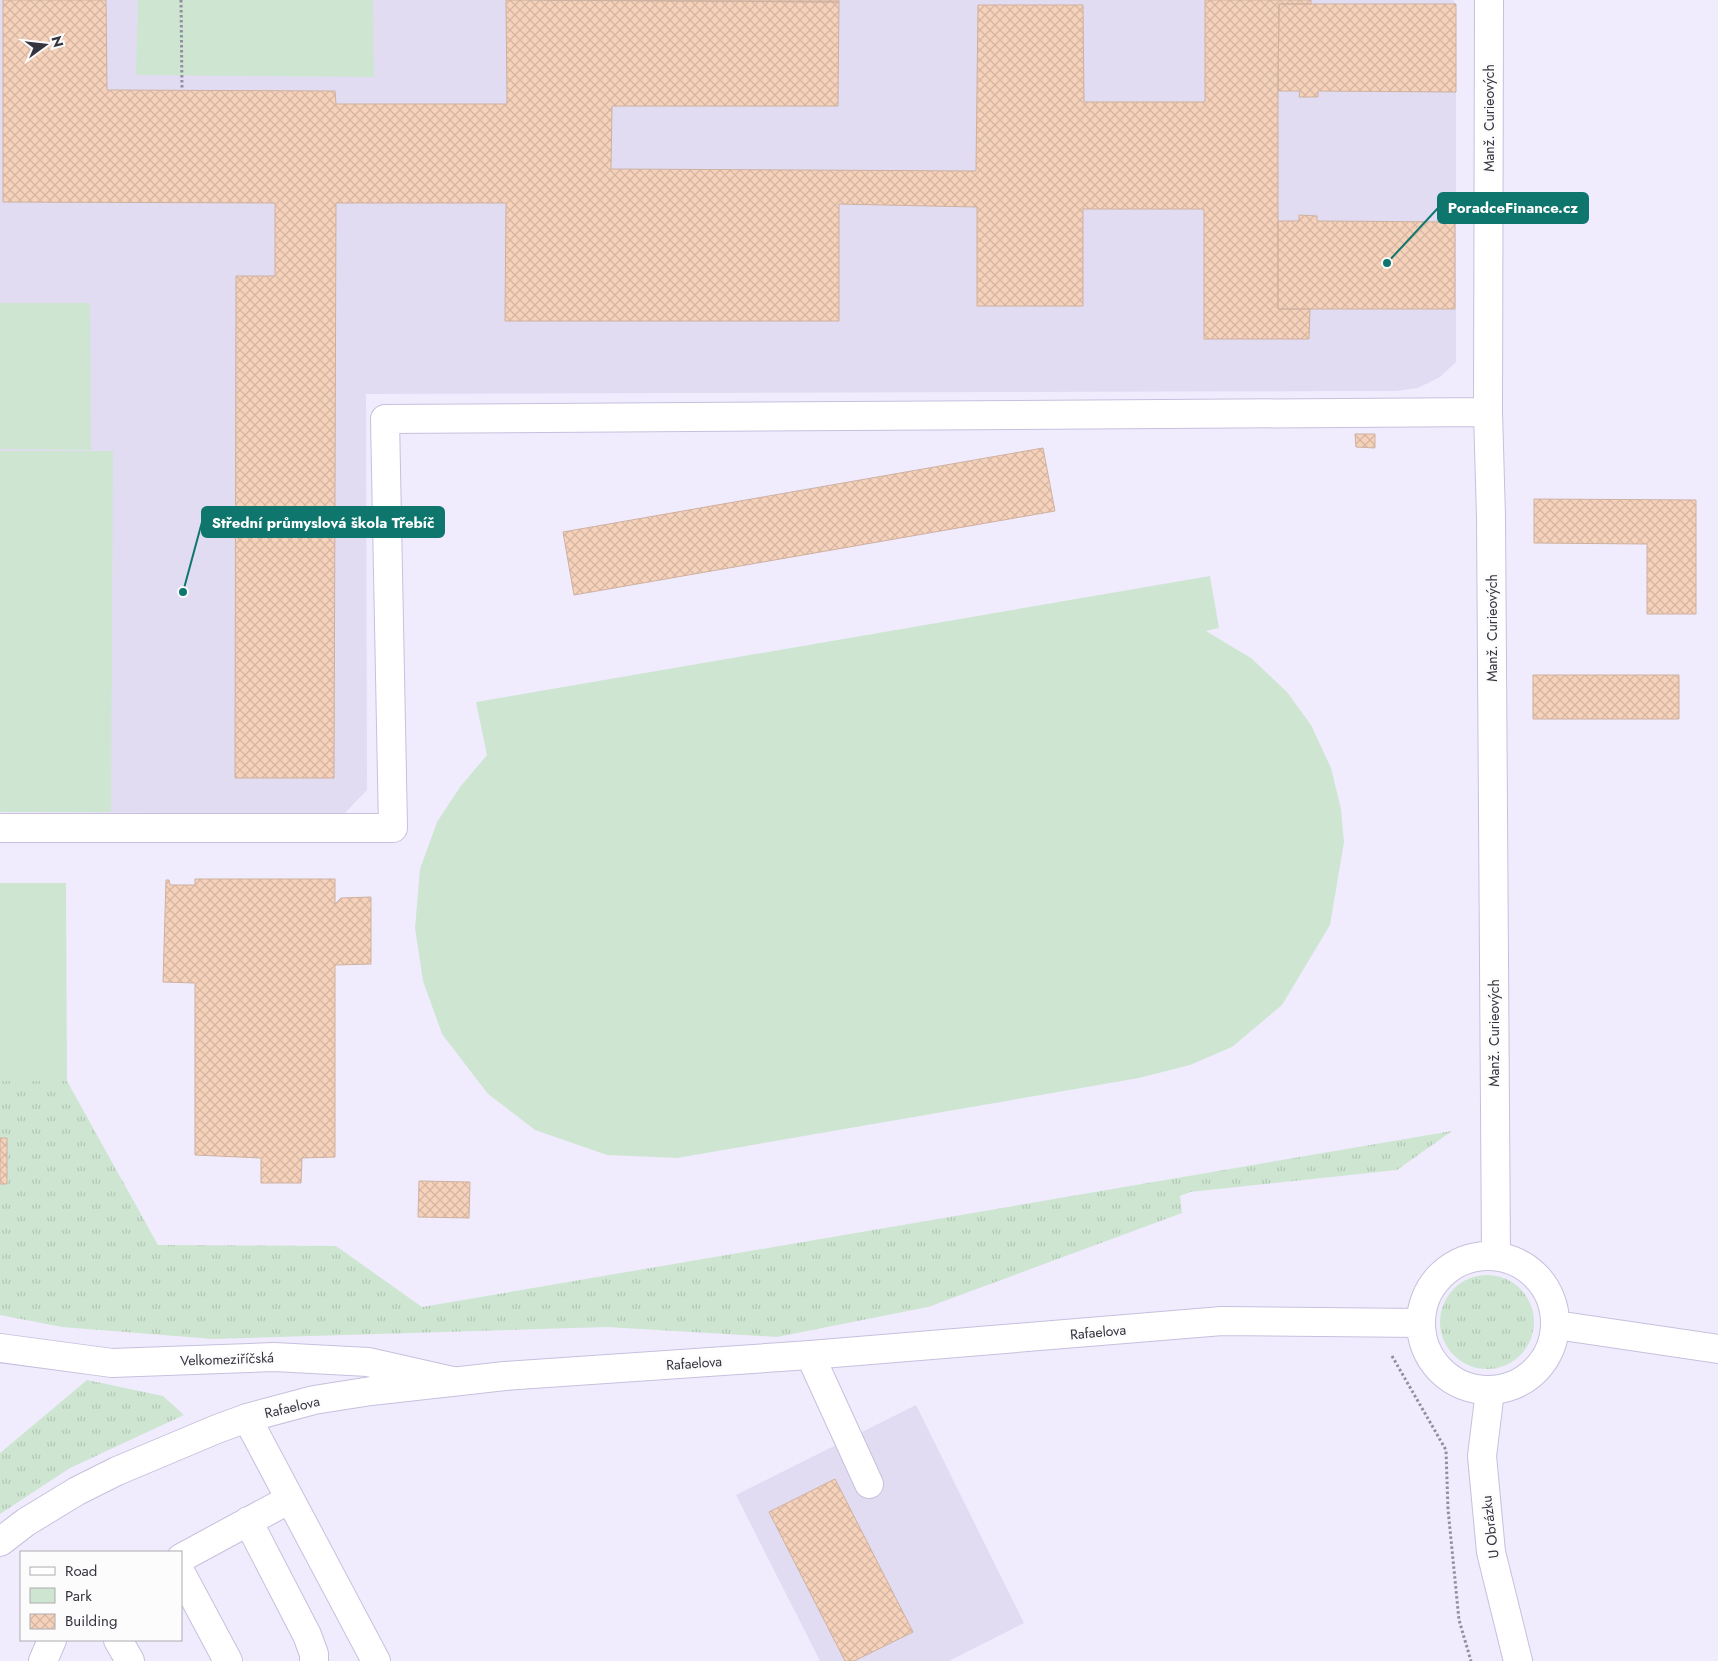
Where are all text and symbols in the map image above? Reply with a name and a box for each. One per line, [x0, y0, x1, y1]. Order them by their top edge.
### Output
north arrow [20, 20, 70, 70]
text: N [46, 34, 69, 50]
street label: Manž. Curieových [1479, 64, 1499, 172]
callout: PoradceFinance.cz [1438, 193, 1588, 223]
text: PoradceFinance.cz [1448, 197, 1578, 219]
callout: Střední průmyslová škola Třebíč [202, 507, 444, 537]
text: Střední průmyslová škola Třebíč [212, 512, 434, 534]
street label: Manž. Curieových [1482, 574, 1502, 682]
street label: Manž. Curieových [1484, 979, 1504, 1087]
street label: Rafaelova [1069, 1320, 1127, 1344]
street label: Velkomeziříčská [180, 1347, 274, 1371]
street label: Rafaelova [665, 1351, 723, 1375]
street label: Rafaelova [262, 1391, 322, 1423]
street label: U Obrázku [1476, 1494, 1504, 1560]
legend [20, 1551, 182, 1641]
text: Road [65, 1560, 97, 1582]
text: Park [65, 1585, 92, 1607]
text: Building [65, 1610, 117, 1632]

